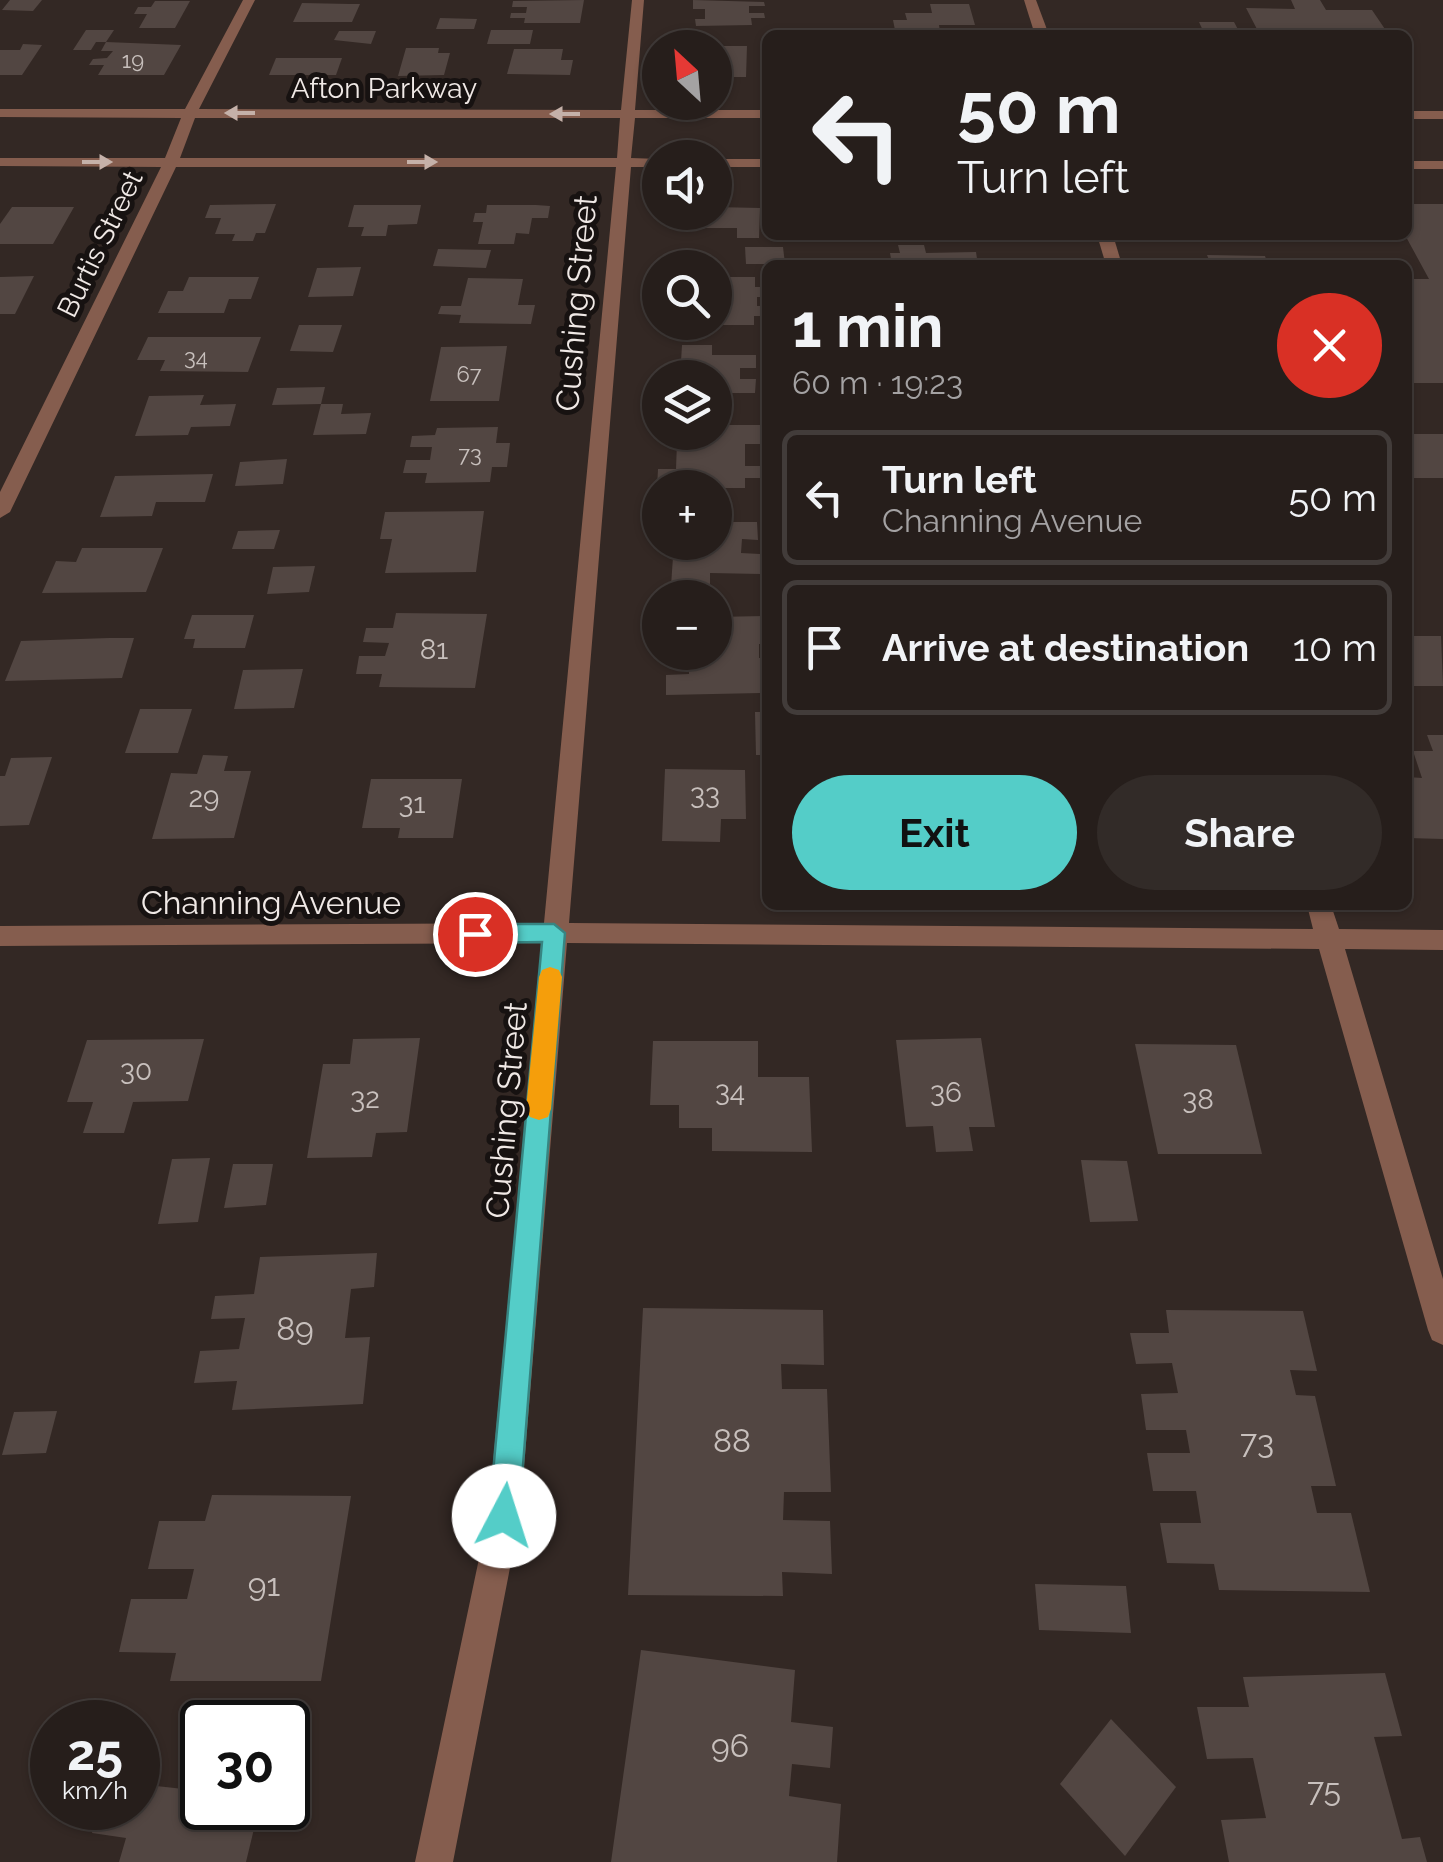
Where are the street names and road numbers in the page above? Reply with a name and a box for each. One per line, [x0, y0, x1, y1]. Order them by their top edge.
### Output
street label: Afton Parkway [291, 72, 477, 105]
street label: Burtis Street [50, 165, 150, 323]
street label: Cushing Street [548, 193, 604, 413]
street label: Channing Avenue [141, 884, 401, 921]
street label: Cushing Street [478, 1000, 534, 1220]

